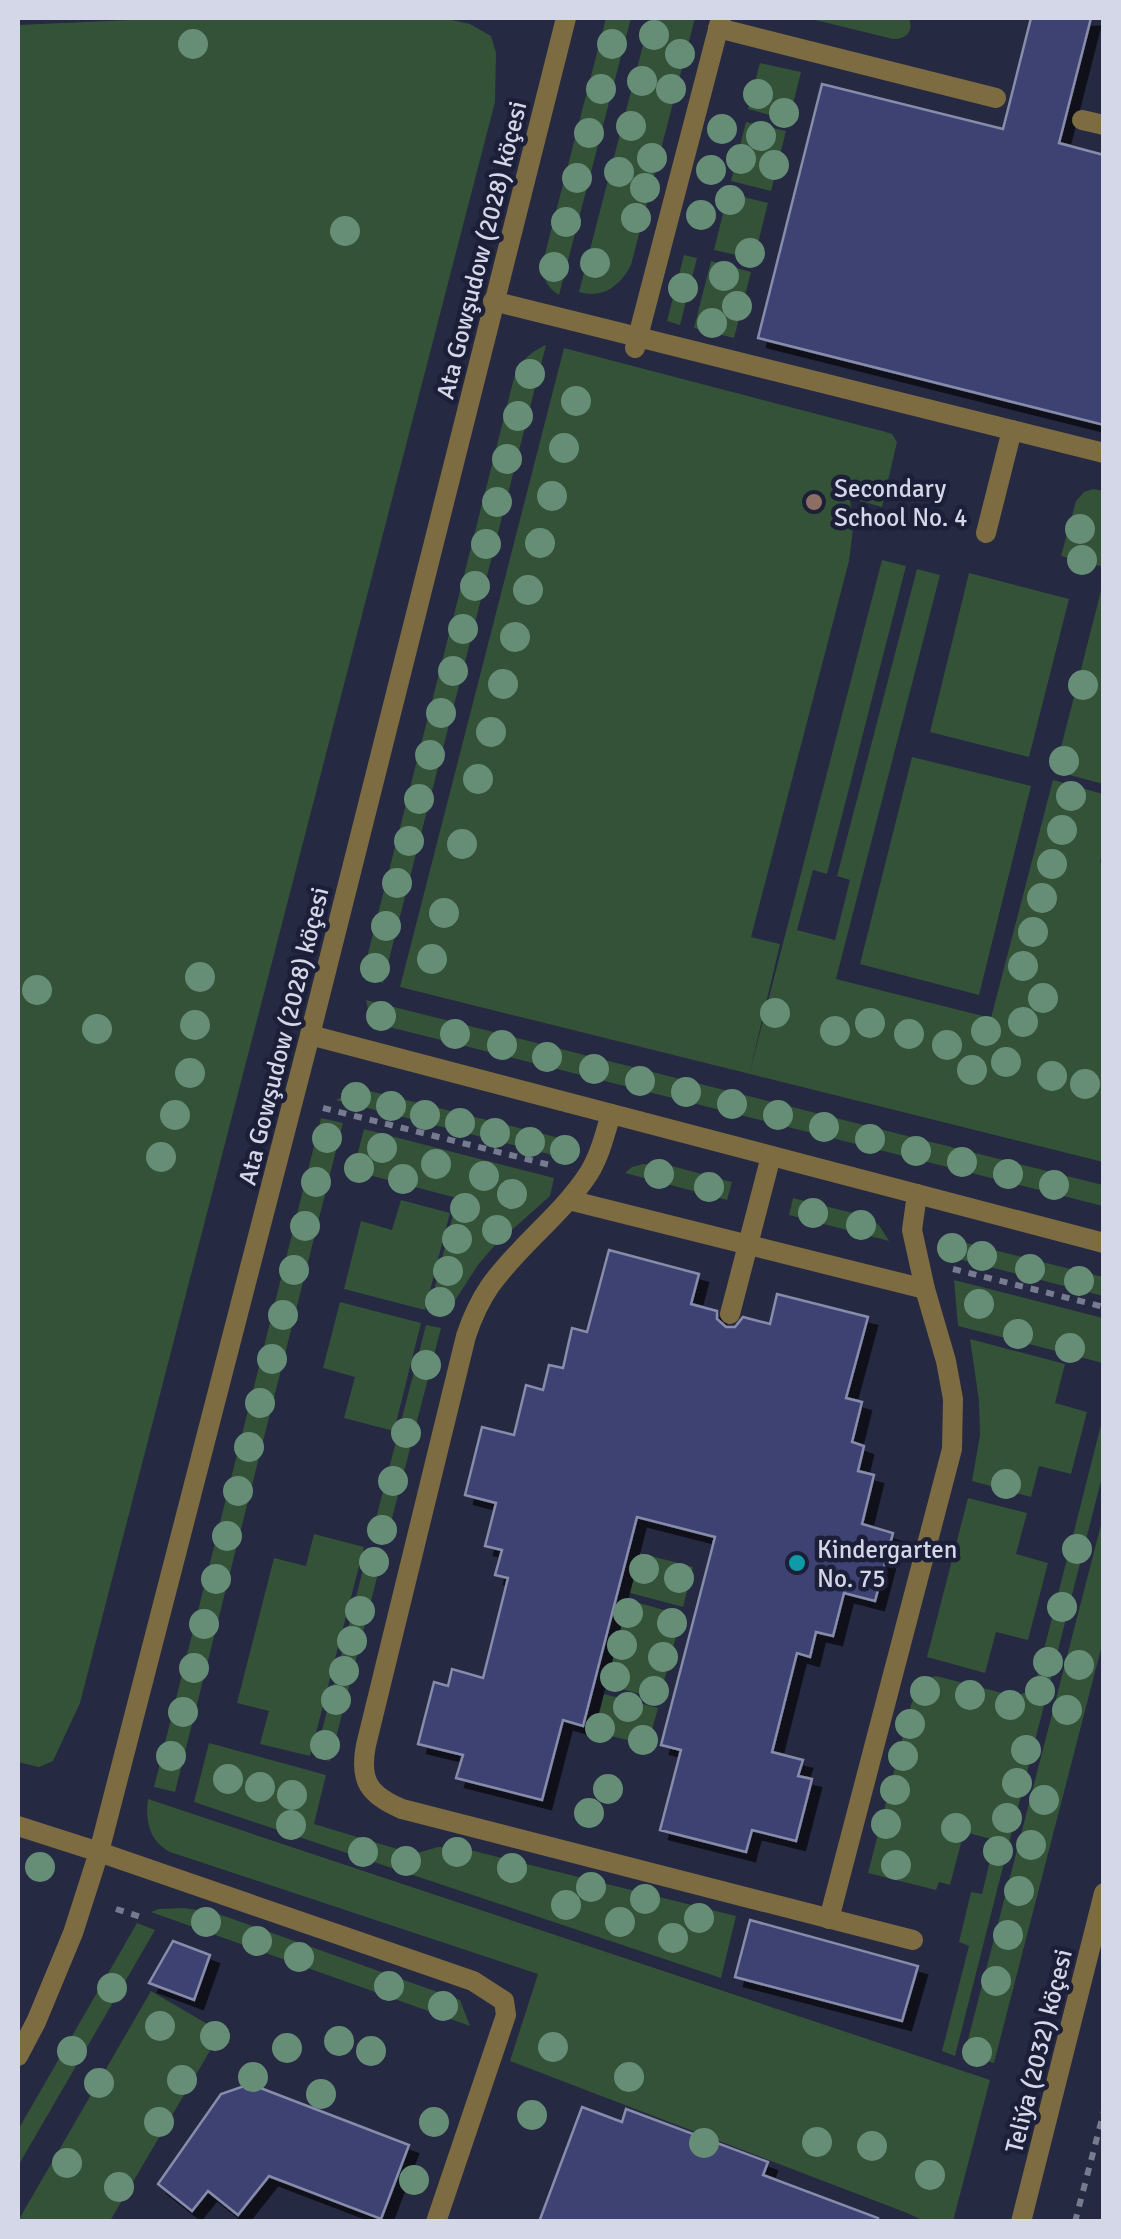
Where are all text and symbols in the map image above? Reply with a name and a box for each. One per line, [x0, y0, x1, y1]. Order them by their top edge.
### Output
street label: Ata Gowşudow (2028) köçesi [429, 98, 534, 402]
place label: Secondary School No. 4 [834, 473, 967, 533]
marker: Secondary School No. 4 [803, 491, 825, 513]
street label: Ata Gowşudow (2028) köçesi [231, 884, 336, 1188]
place label: Kindergarten No. 75 [817, 1534, 957, 1594]
marker: Kindergarten No. 75 [786, 1552, 808, 1574]
street label: Teliýa (2032) köçesi [998, 1946, 1079, 2156]

